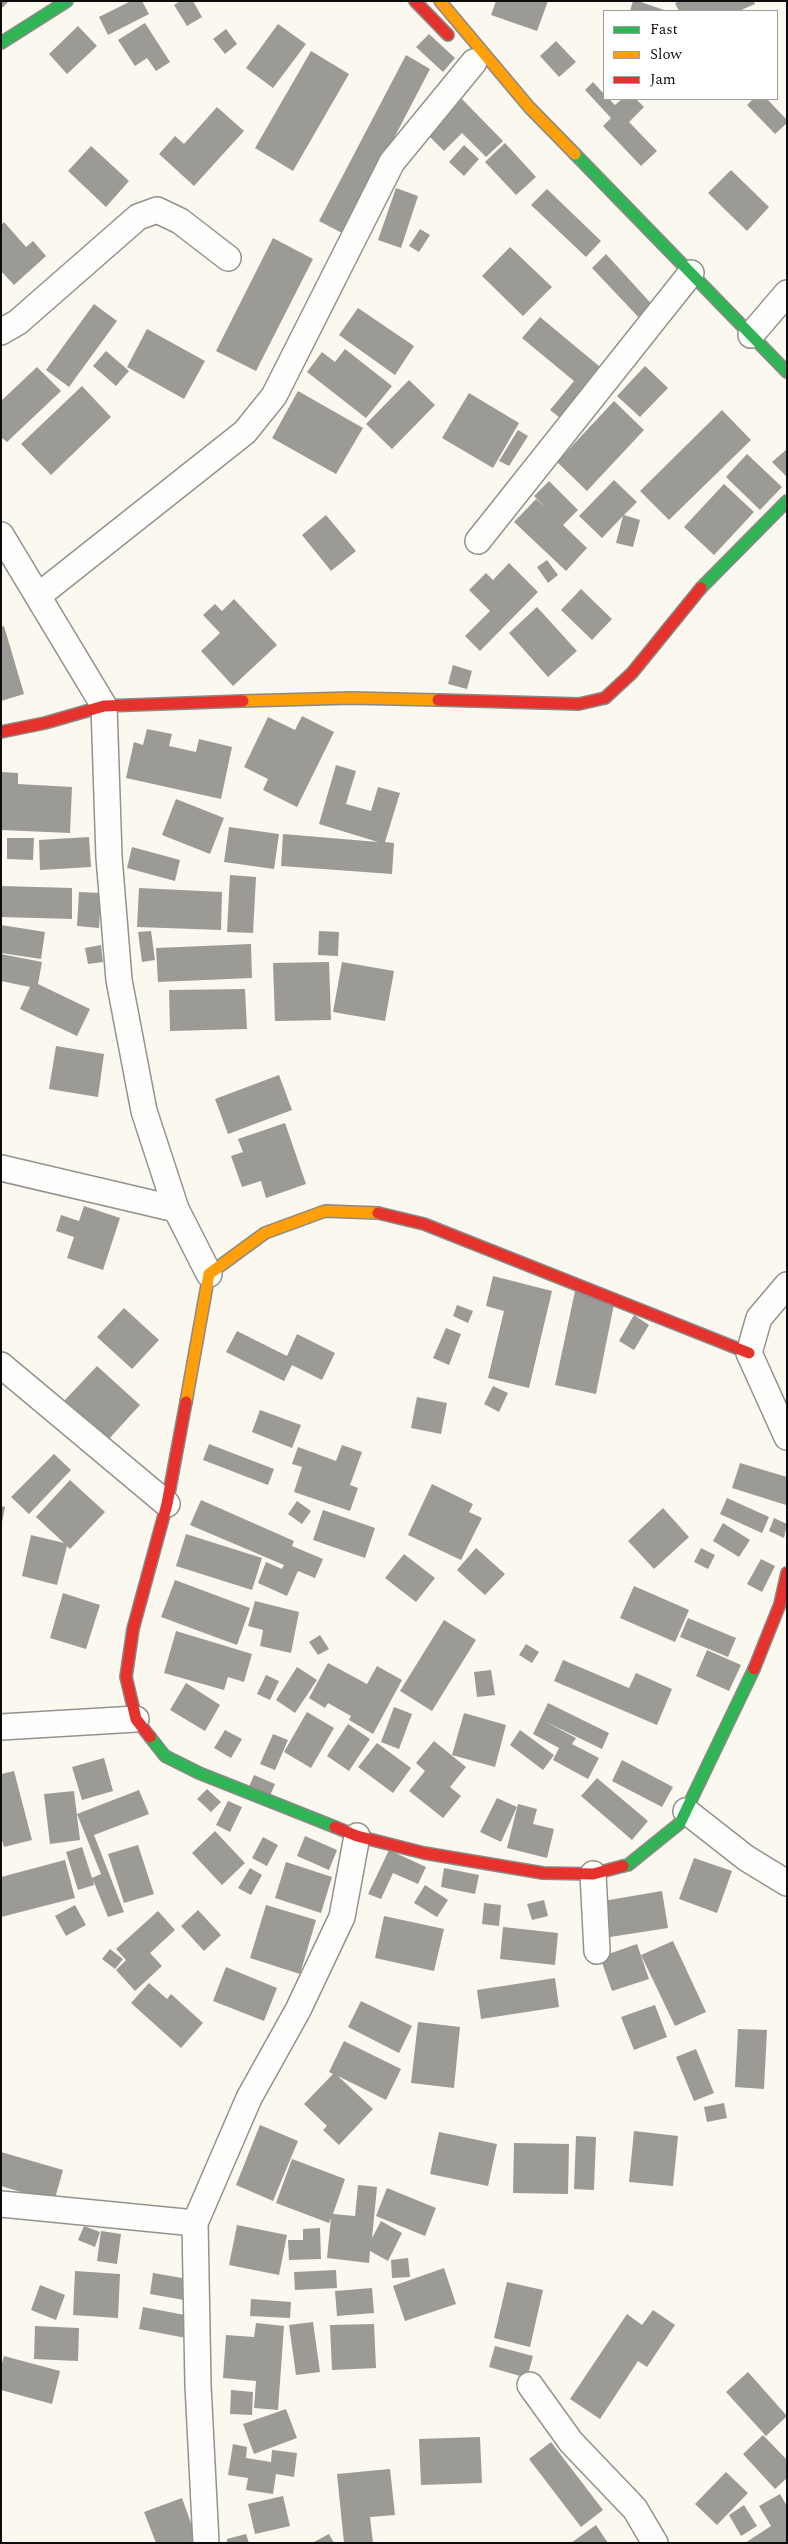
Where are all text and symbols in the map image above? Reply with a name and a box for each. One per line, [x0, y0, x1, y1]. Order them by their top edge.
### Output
legend [603, 10, 778, 100]
text: Fast [650, 18, 678, 41]
text: Slow [650, 43, 682, 66]
text: Jam [650, 68, 676, 91]

